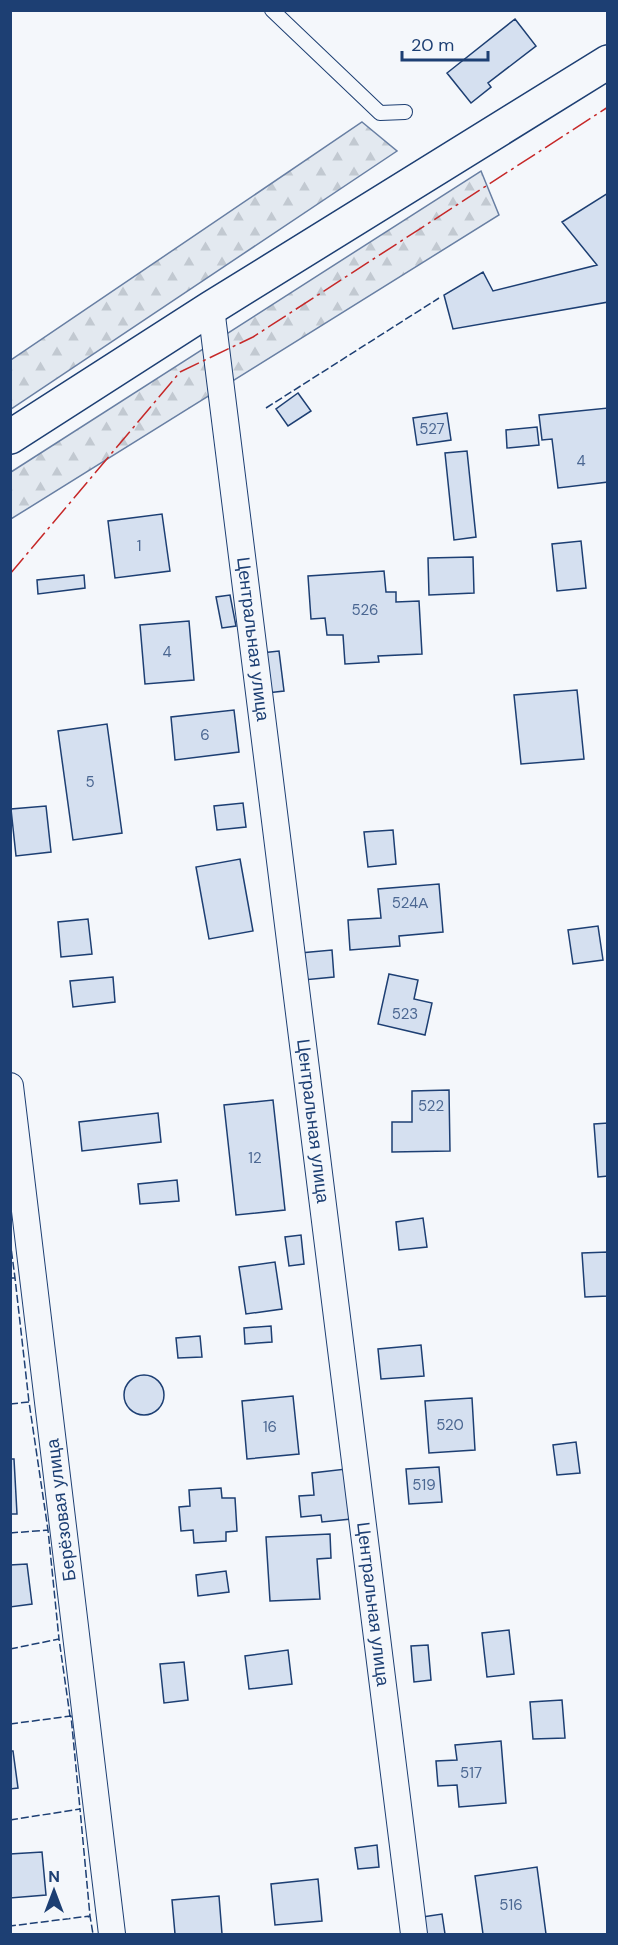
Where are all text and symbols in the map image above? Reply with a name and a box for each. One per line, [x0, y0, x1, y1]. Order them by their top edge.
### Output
scale bar [402, 24, 488, 62]
text: 20 m [411, 33, 454, 57]
house number: 527 [419, 419, 445, 439]
house number: 4 [576, 451, 586, 471]
house number: 1 [137, 536, 141, 556]
street label: Центральная улица [231, 555, 275, 724]
house number: 526 [352, 600, 378, 620]
house number: 4 [162, 642, 172, 662]
house number: 6 [200, 725, 210, 745]
house number: 5 [85, 772, 95, 792]
house number: 524А [392, 893, 428, 913]
house number: 523 [392, 1004, 418, 1024]
street label: Центральная улица [291, 1037, 335, 1206]
house number: 522 [418, 1096, 444, 1116]
house number: 12 [248, 1148, 262, 1168]
house number: 520 [436, 1415, 464, 1435]
house number: 16 [263, 1417, 277, 1437]
street label: Берёзовая улица [40, 1436, 82, 1583]
house number: 519 [412, 1475, 436, 1495]
street label: Центральная улица [351, 1520, 395, 1689]
house number: 517 [460, 1763, 482, 1783]
north arrow [24, 1861, 84, 1921]
text: N [48, 1866, 60, 1887]
house number: 516 [499, 1895, 523, 1915]

